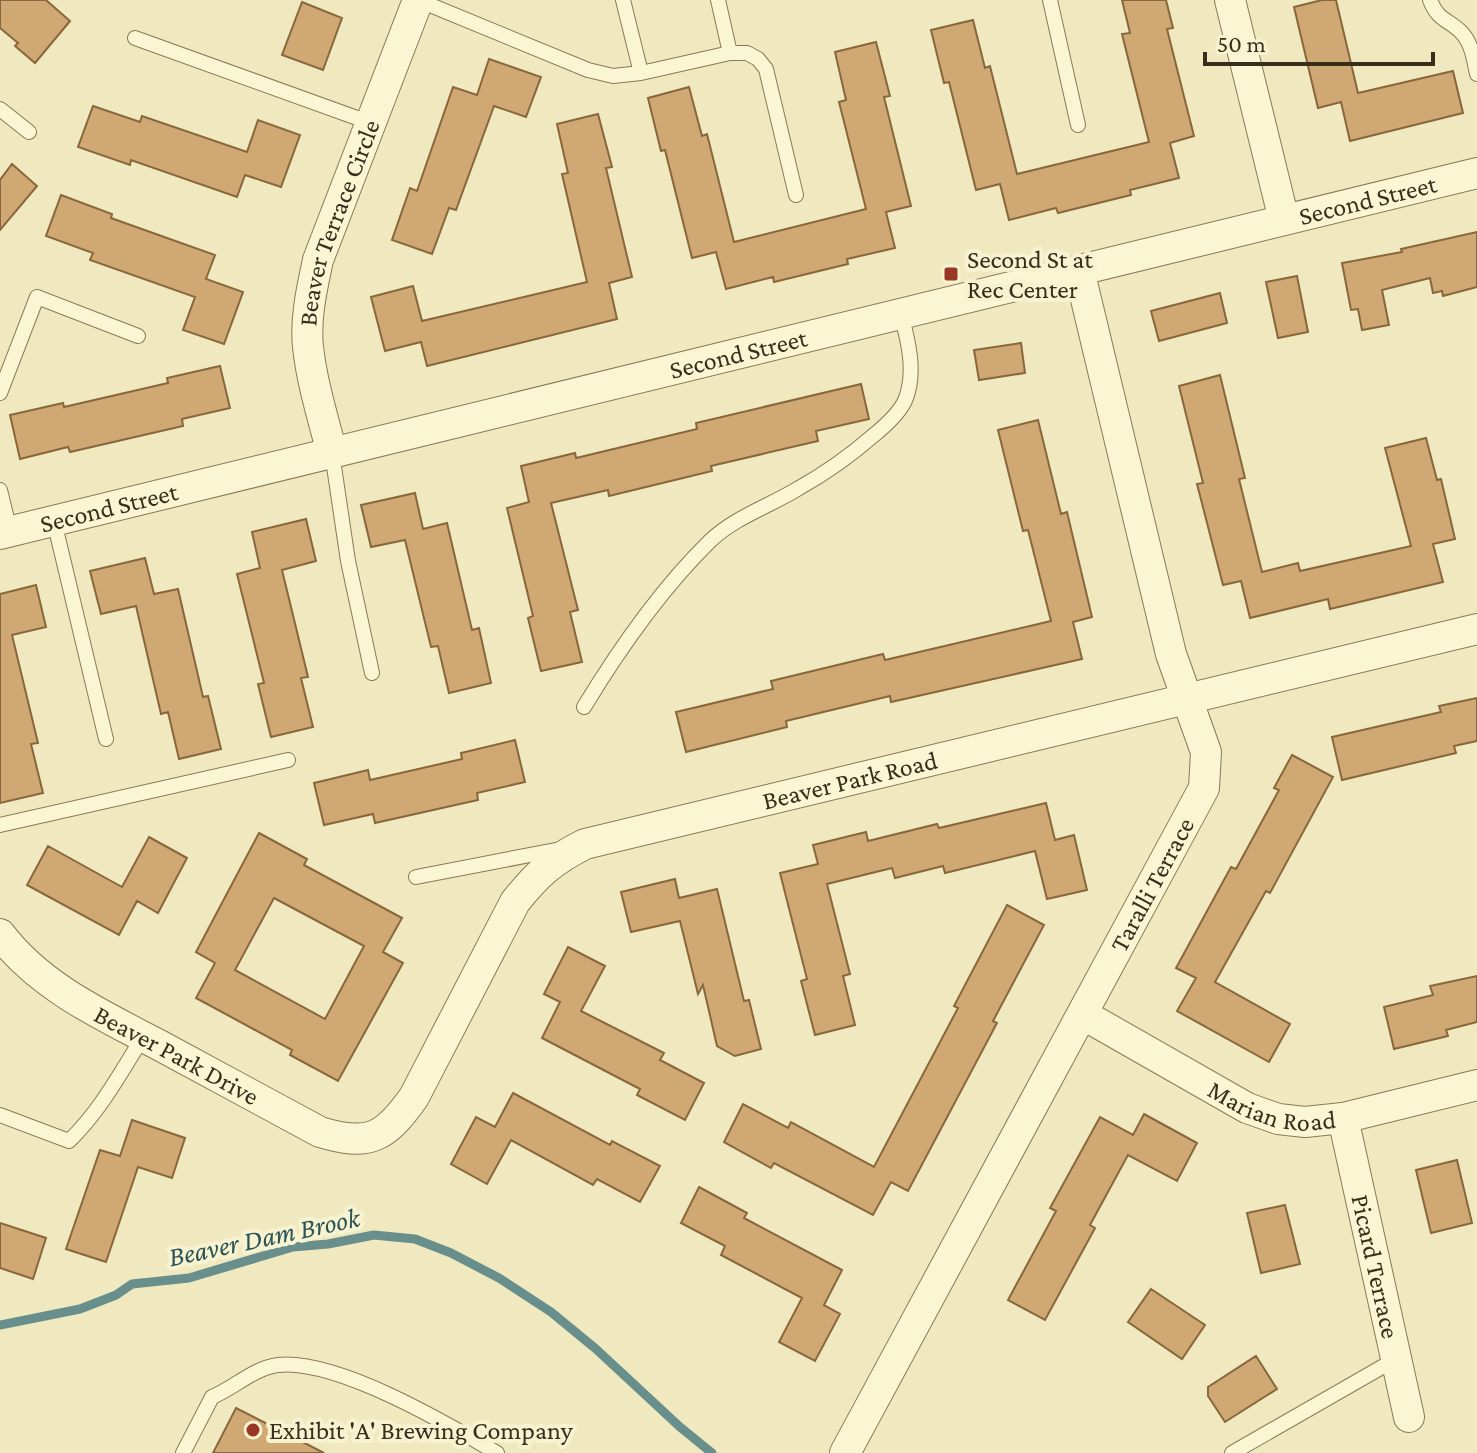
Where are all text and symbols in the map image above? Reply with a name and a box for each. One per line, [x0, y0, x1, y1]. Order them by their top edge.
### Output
scale bar [1205, 16, 1433, 66]
text: 50 m [1217, 30, 1266, 57]
street label: Beaver Terrace Circle [293, 115, 385, 327]
street label: Second Street [1296, 169, 1440, 230]
place label: Second St at Rec Center [967, 245, 1093, 304]
marker: Second St at Rec Center [942, 265, 960, 283]
street label: Second Street [667, 323, 810, 384]
street label: Second Street [37, 477, 181, 538]
street label: Beaver Park Road [760, 745, 940, 815]
street label: Taralli Terrace [1104, 812, 1200, 957]
street label: Beaver Park Drive [89, 999, 264, 1111]
street label: Marian Road [1203, 1074, 1338, 1137]
street label: Picard Terrace [1346, 1192, 1406, 1341]
water label: Beaver Dam Brook [166, 1201, 364, 1272]
place label: Exhibit 'A' Brewing Company [269, 1416, 574, 1445]
marker: Exhibit 'A' Brewing Company [244, 1421, 262, 1439]

